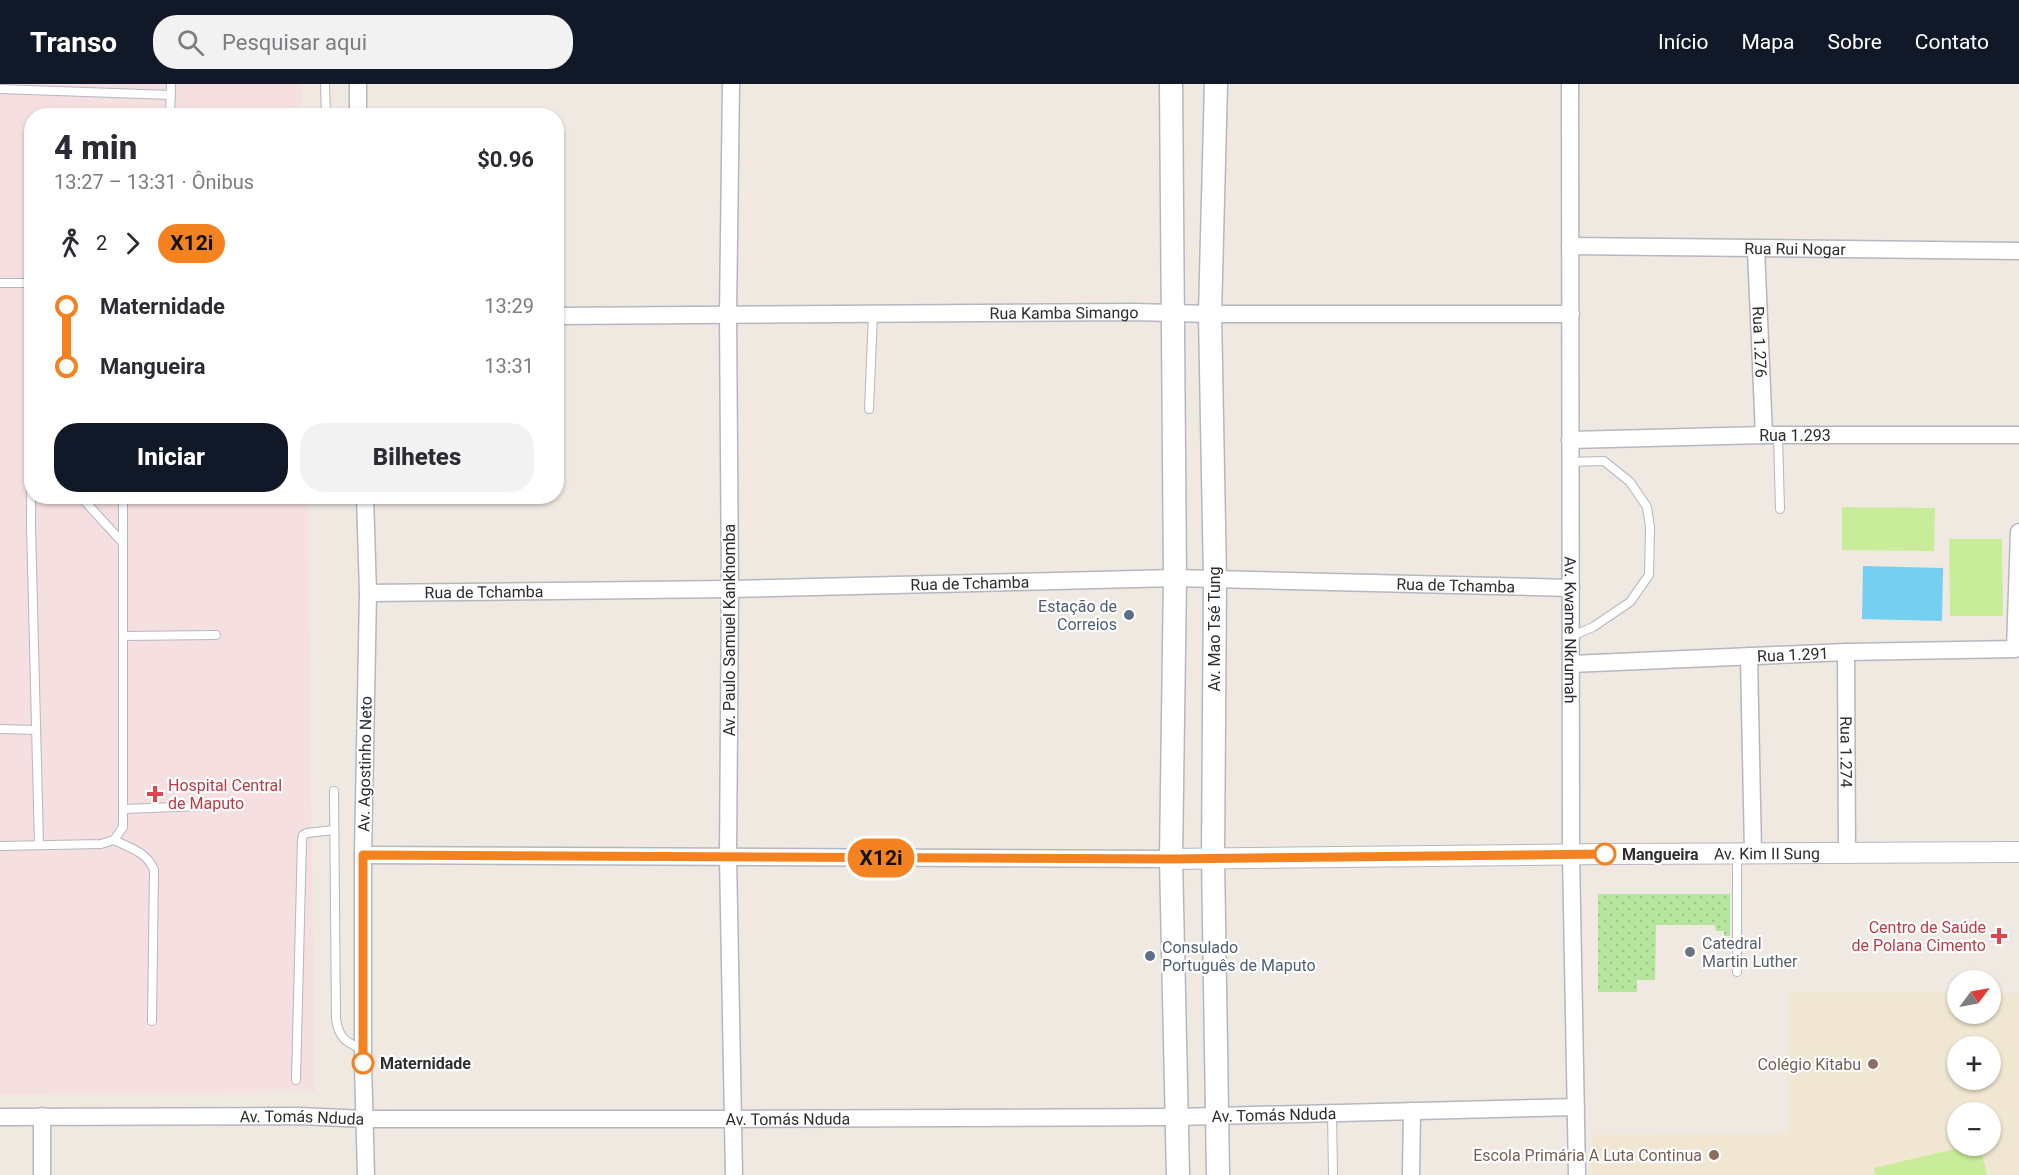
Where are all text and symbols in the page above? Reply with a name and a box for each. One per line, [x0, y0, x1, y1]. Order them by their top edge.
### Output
search box [153, 15, 573, 69]
text: Transo [30, 26, 117, 59]
icon: search [174, 26, 207, 59]
text: Pesquisar aqui [222, 30, 367, 55]
text: Início [1658, 30, 1709, 54]
text: Mapa [1742, 30, 1795, 54]
text: Sobre [1828, 30, 1882, 54]
text: Contato [1915, 30, 1989, 54]
text: 4 min [54, 128, 137, 167]
text: $0.96 [477, 147, 534, 172]
text: 13:27 – 13:31 · Ônibus [54, 170, 254, 194]
icon: walk [54, 227, 87, 260]
icon: forward [116, 227, 149, 260]
text: 2 [96, 231, 107, 255]
text: X12i [170, 231, 213, 255]
street label: Rua Rui Nogar [1744, 238, 1846, 259]
text: Maternidade [100, 294, 225, 319]
text: 13:29 [484, 294, 534, 318]
street label: Rua Kamba Simango [989, 302, 1139, 322]
street label: Rua 1.276 [1749, 306, 1771, 378]
text: Mangueira [100, 354, 205, 379]
text: 13:31 [484, 354, 534, 378]
button: Iniciar [54, 423, 288, 492]
button: Bilhetes [300, 423, 534, 492]
street label: Rua 1.293 [1759, 426, 1831, 445]
street label: Av. Paulo Samuel Kankhomba [720, 524, 739, 736]
street label: Av. Kwame Nkrumah [1561, 556, 1580, 704]
street label: Av. Mao Tsé Tung [1205, 566, 1224, 692]
street label: Rua de Tchamba [910, 572, 1030, 594]
street label: Rua de Tchamba [1396, 574, 1515, 596]
street label: Rua de Tchamba [424, 582, 544, 602]
place label: Estação de Correios [1038, 597, 1117, 634]
marker: Estação de Correios [1122, 608, 1136, 622]
street label: Rua 1.291 [1757, 643, 1829, 665]
street label: Av. Agostinho Neto [354, 696, 376, 832]
street label: Rua 1.274 [1837, 716, 1856, 788]
place label: Hospital Central de Maputo [168, 776, 282, 813]
marker: Hospital Central de Maputo [146, 785, 164, 803]
line badge: X12i [839, 838, 923, 878]
marker: Mangueira [1594, 843, 1616, 865]
street label: Av. Kim II Sung [1714, 843, 1820, 863]
place label: Mangueira [1622, 845, 1699, 864]
text: X12i [860, 846, 902, 870]
place label: Centro de Saúde de Polana Cimento [1851, 918, 1986, 955]
marker: Centro de Saúde de Polana Cimento [1990, 927, 2008, 945]
place label: Catedral Martin Luther [1702, 934, 1798, 971]
place label: Consulado Português de Maputo [1162, 938, 1316, 975]
marker: Catedral Martin Luther [1683, 945, 1697, 959]
marker: Consulado Português de Maputo [1143, 949, 1157, 963]
north arrow [1947, 970, 2001, 1024]
map controls [1947, 970, 2001, 1156]
button: + [1947, 1036, 2001, 1090]
marker: Maternidade [352, 1052, 374, 1074]
place label: Maternidade [380, 1054, 471, 1073]
place label: Colégio Kitabu [1757, 1055, 1861, 1074]
marker: Colégio Kitabu [1866, 1057, 1880, 1071]
button: − [1947, 1102, 2001, 1156]
street label: Av. Tomás Nduda [1211, 1104, 1336, 1126]
street label: Av. Tomás Nduda [240, 1106, 365, 1128]
street label: Av. Tomás Nduda [726, 1109, 850, 1129]
place label: Escola Primária A Luta Continua [1473, 1146, 1702, 1165]
marker: Escola Primária A Luta Continua [1707, 1148, 1721, 1162]

